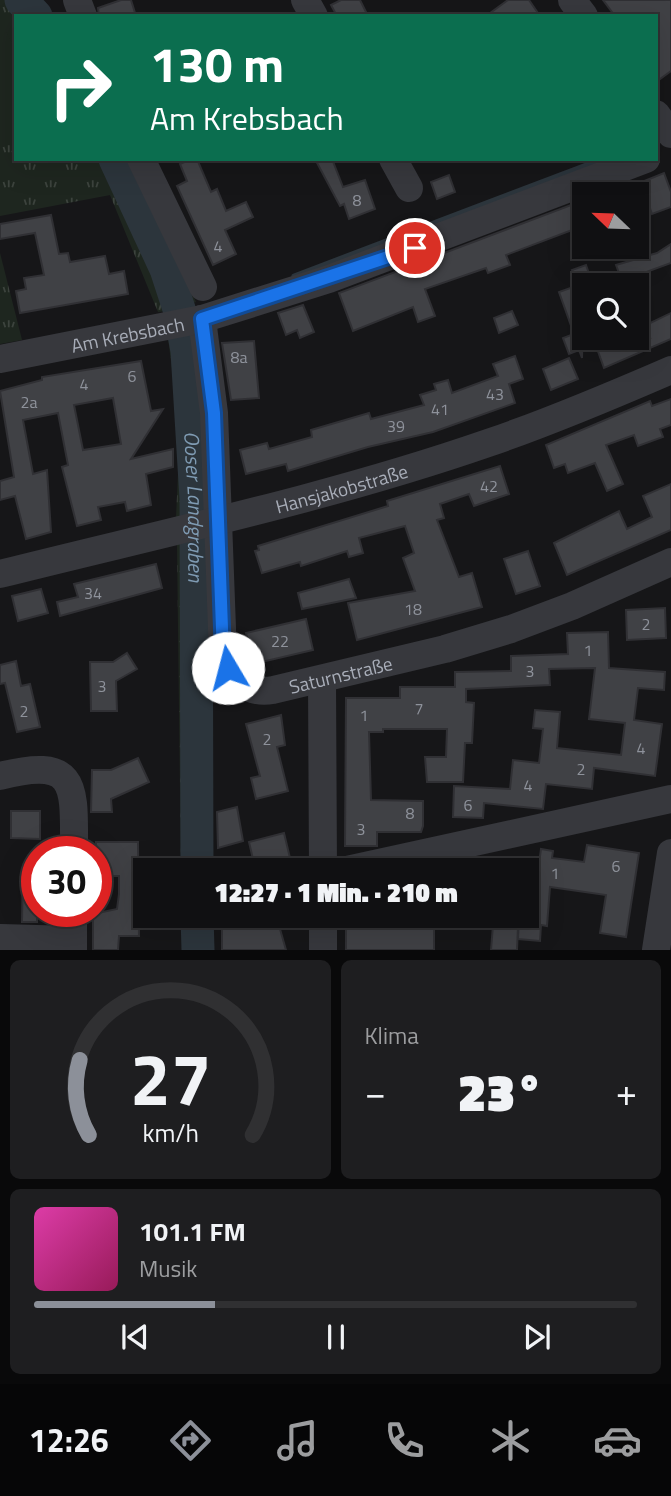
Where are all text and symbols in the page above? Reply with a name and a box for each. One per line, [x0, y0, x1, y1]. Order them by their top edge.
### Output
text: 130 m [150, 26, 284, 101]
icon: right [35, 42, 126, 133]
text: Am Krebsbach [150, 94, 344, 142]
north arrow [572, 182, 649, 259]
map controls [572, 182, 649, 350]
house number: 8 [353, 188, 362, 212]
pin [385, 218, 445, 278]
icon: arrive [396, 229, 434, 267]
house number: 4 [214, 234, 223, 258]
button: search [572, 273, 649, 350]
street label: Am Krebsbach [68, 308, 187, 359]
house number: 8a [231, 345, 247, 369]
house number: 6 [128, 364, 137, 388]
house number: 4 [80, 372, 89, 396]
house number: 43 [486, 382, 504, 406]
house number: 2a [21, 390, 37, 414]
house number: 41 [431, 397, 449, 421]
house number: 39 [387, 414, 405, 438]
water label: Ooser Landgraben [176, 430, 212, 583]
street label: Hansjakobstraße [272, 455, 411, 520]
house number: 42 [480, 474, 498, 498]
house number: 34 [84, 581, 102, 605]
house number: 18 [404, 597, 422, 621]
house number: 2 [642, 612, 650, 636]
house number: 22 [271, 629, 289, 653]
position arrow [191, 631, 265, 705]
house number: 1 [584, 638, 592, 662]
street label: Saturnstraße [286, 648, 395, 700]
house number: 3 [526, 659, 534, 683]
house number: 3 [98, 674, 106, 698]
house number: 7 [415, 696, 423, 720]
house number: 2 [20, 699, 28, 723]
house number: 1 [360, 703, 368, 727]
house number: 2 [263, 727, 271, 751]
house number: 4 [637, 736, 646, 760]
house number: 2 [577, 757, 585, 781]
house number: 4 [524, 773, 533, 797]
house number: 6 [464, 793, 473, 817]
house number: 8 [406, 801, 415, 825]
house number: 3 [357, 817, 365, 841]
speed limit sign: 30 [21, 836, 112, 927]
house number: 6 [612, 854, 621, 878]
house number: 1 [551, 861, 559, 885]
text: 12:27 · 1 Min. · 210 m [214, 873, 458, 912]
text: Klima [365, 1018, 419, 1053]
text: 27 [129, 1024, 211, 1134]
text: 23° [458, 1052, 544, 1131]
text: − [365, 1063, 386, 1121]
text: + [616, 1063, 637, 1121]
text: km/h [142, 1114, 199, 1152]
text: 101.1 FM [139, 1212, 246, 1251]
text: Musik [139, 1251, 197, 1286]
icon: previous [116, 1318, 154, 1356]
icon: pause [317, 1318, 355, 1356]
icon: next [518, 1318, 556, 1356]
text: 12:26 [29, 1416, 109, 1464]
icon: directions [166, 1416, 215, 1465]
icon: music [273, 1416, 322, 1465]
icon: phone [380, 1416, 429, 1465]
icon: climate [486, 1416, 535, 1465]
icon: car [593, 1416, 642, 1465]

